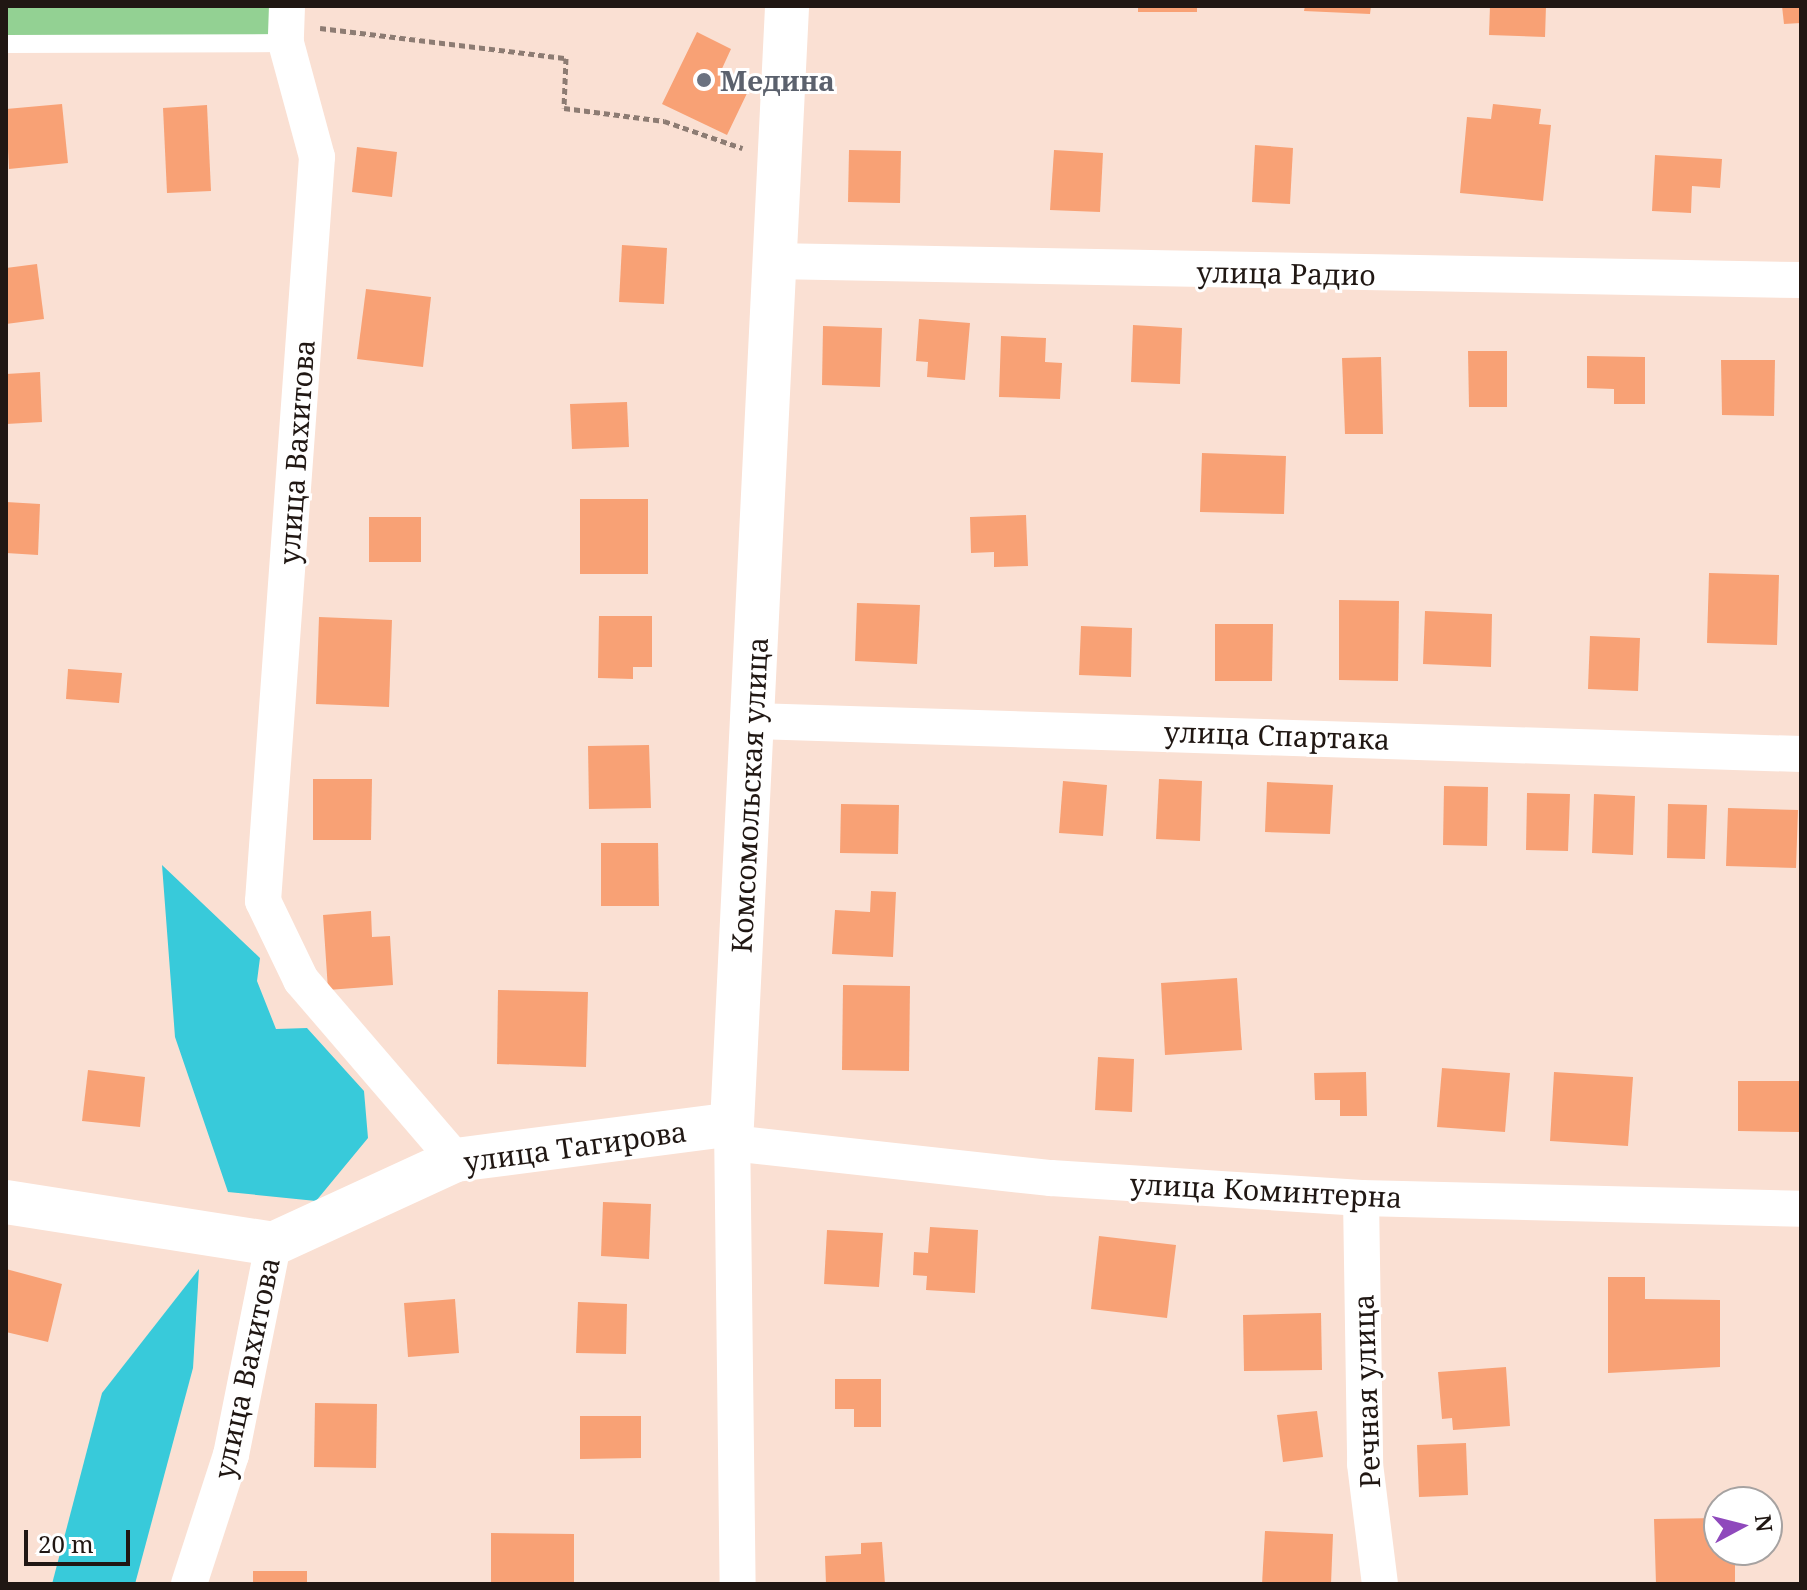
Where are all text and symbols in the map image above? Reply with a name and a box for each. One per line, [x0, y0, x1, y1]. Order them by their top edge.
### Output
place label: Медина [720, 63, 835, 97]
marker: Медина [695, 71, 713, 89]
street label: улица Радио [1196, 255, 1376, 291]
street label: улица Вахитова [271, 338, 321, 566]
street label: Комсомольская улица [724, 636, 774, 954]
street label: улица Спартака [1163, 714, 1391, 756]
street label: улица Тагирова [461, 1114, 689, 1178]
street label: улица Коминтерна [1129, 1166, 1403, 1214]
street label: улица Вахитова [206, 1254, 286, 1482]
street label: Речная улица [1346, 1293, 1386, 1489]
north arrow [1703, 1486, 1783, 1566]
text: N [1749, 1513, 1781, 1534]
scale bar [28, 1514, 134, 1564]
text: 20 m [38, 1527, 94, 1560]

